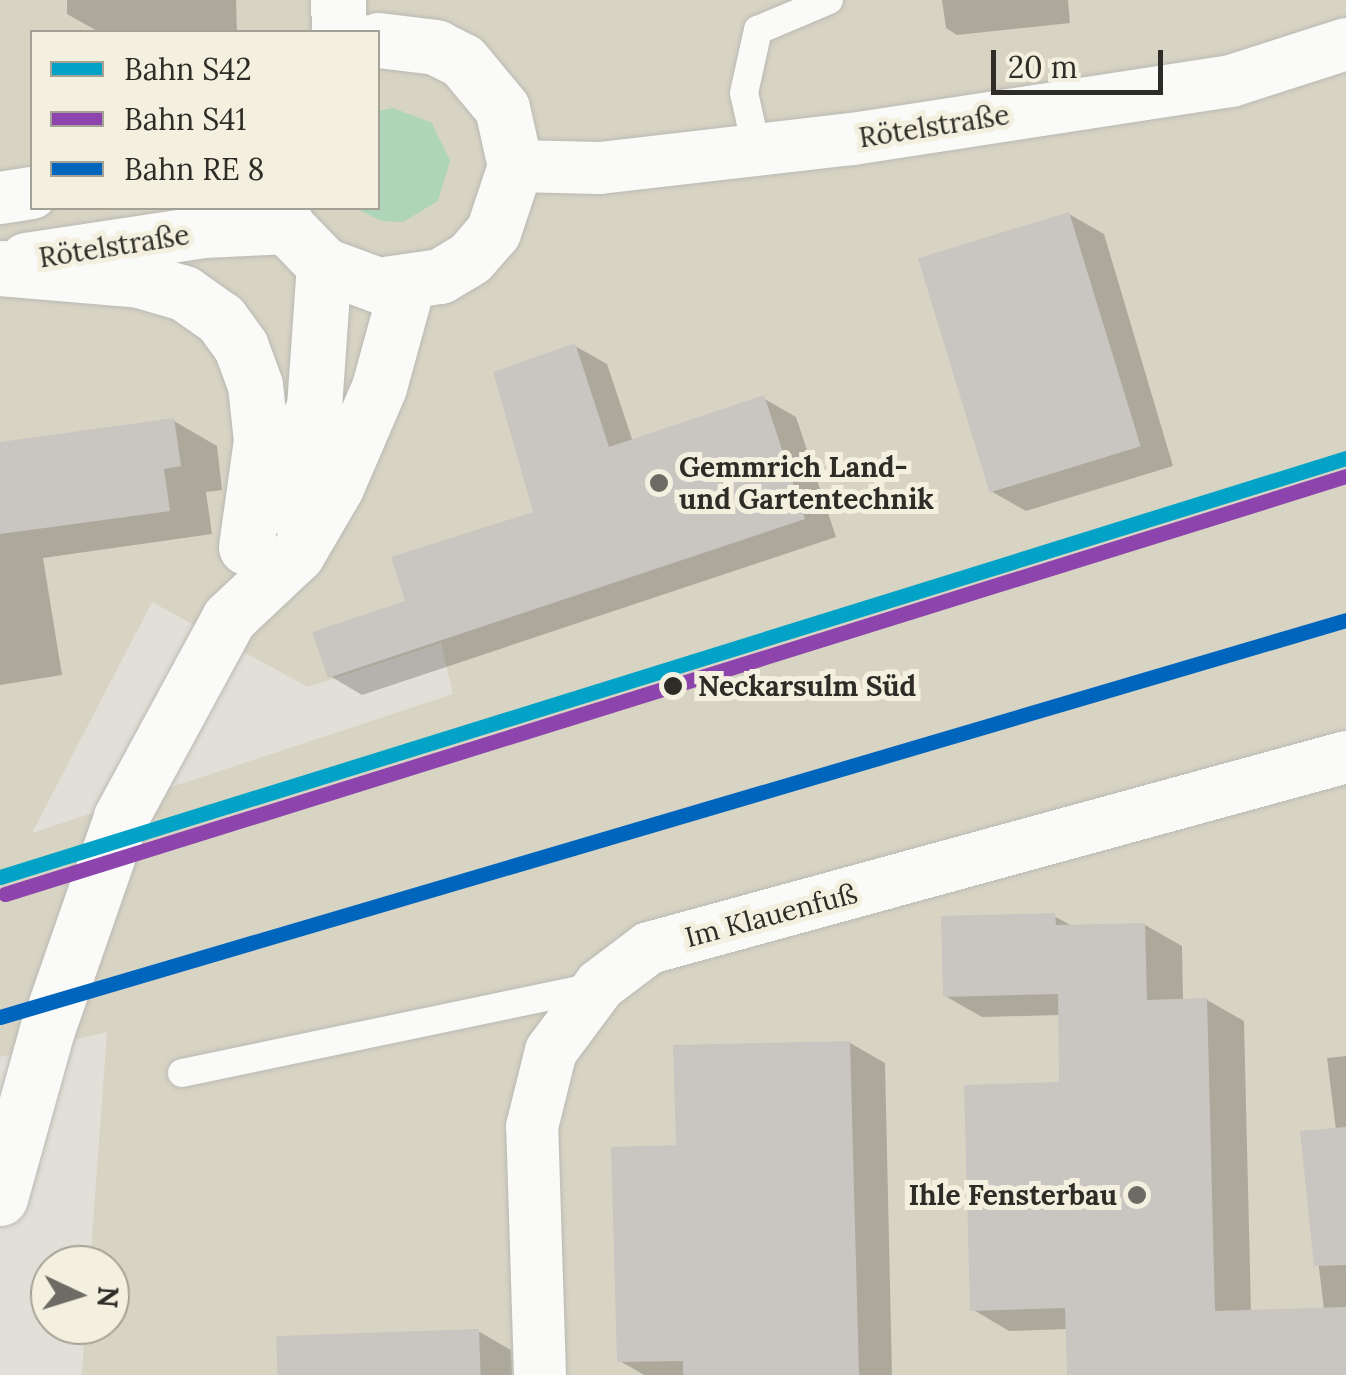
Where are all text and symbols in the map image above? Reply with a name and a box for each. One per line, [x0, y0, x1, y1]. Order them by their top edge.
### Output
legend [30, 30, 380, 210]
scale bar [996, 30, 1168, 92]
text: 20 m [1008, 48, 1077, 86]
text: Bahn S42 [124, 50, 252, 88]
street label: Rötelstraße [856, 98, 1012, 154]
text: Bahn S41 [124, 100, 246, 138]
text: Bahn RE 8 [124, 150, 264, 188]
street label: Rötelstraße [36, 218, 192, 274]
place label: Gemmrich Land- und Gartentechnik [679, 450, 934, 516]
marker: Gemmrich Land- und Gartentechnik [648, 472, 670, 494]
place label: Neckarsulm Süd [698, 669, 916, 703]
marker: Neckarsulm Süd [657, 670, 689, 702]
street label: Im Klauenfuß [681, 876, 861, 954]
place label: Ihle Fensterbau [908, 1178, 1117, 1212]
marker: Ihle Fensterbau [1126, 1184, 1148, 1206]
north arrow [30, 1245, 130, 1345]
text: N [89, 1285, 127, 1309]

